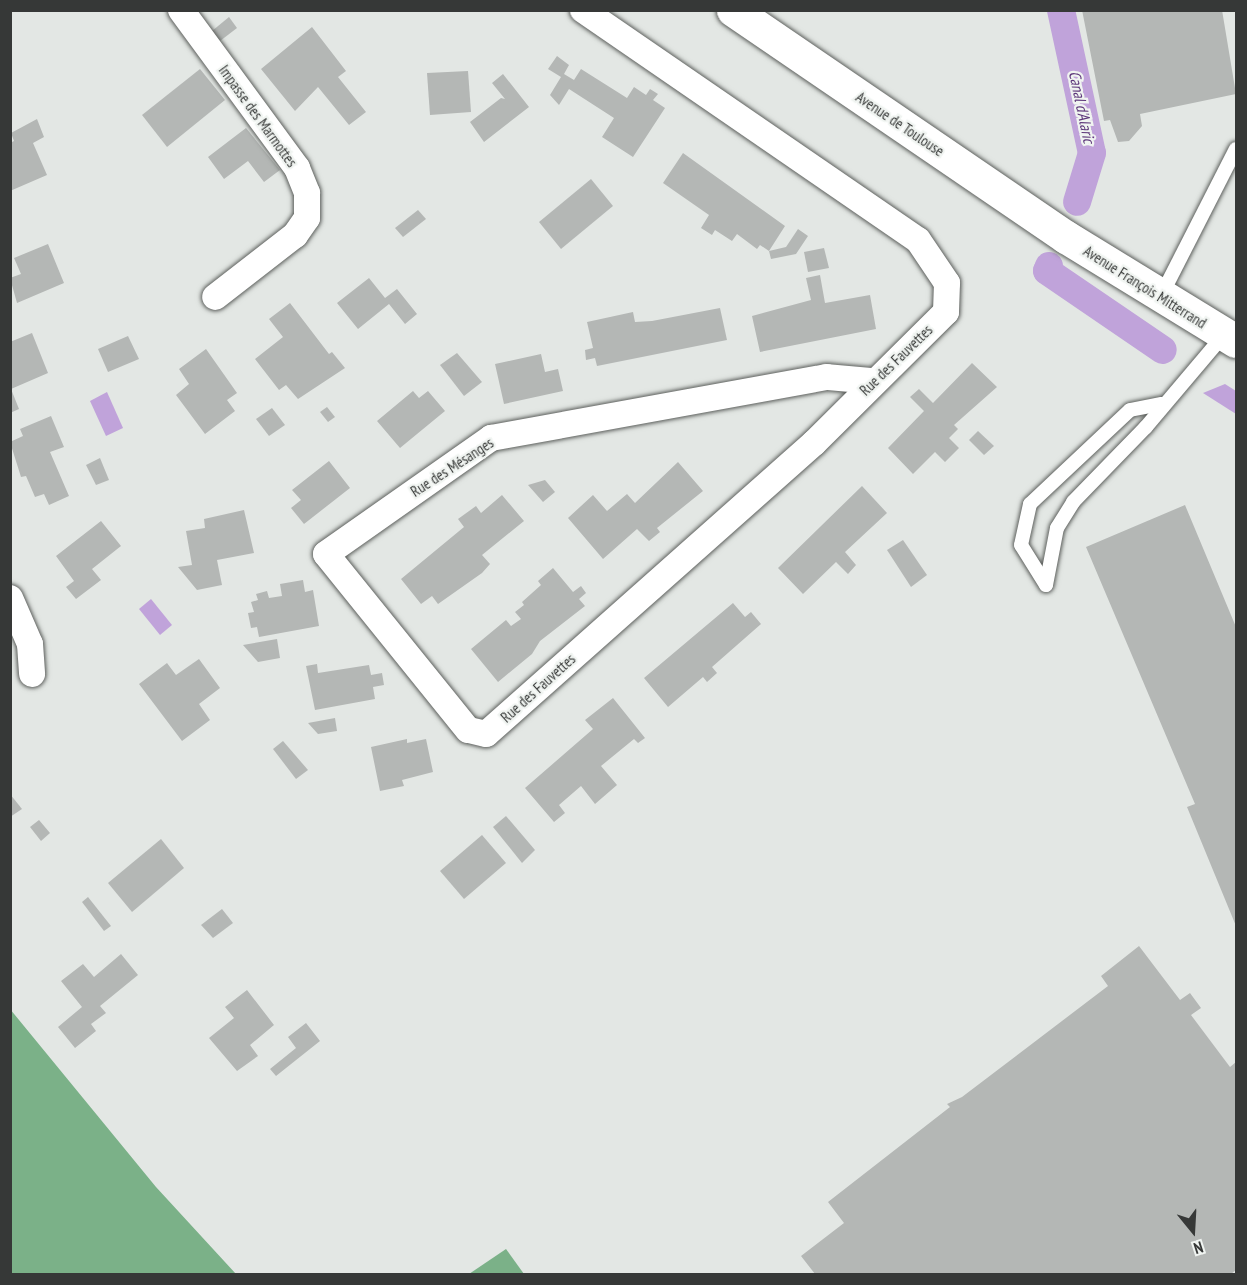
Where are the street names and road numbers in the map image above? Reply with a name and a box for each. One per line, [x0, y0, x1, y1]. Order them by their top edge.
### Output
street label: Impasse des Marmottes [215, 62, 301, 170]
street label: Avenue de Toulouse [852, 88, 948, 160]
street label: Avenue François Mitterrand [1080, 242, 1210, 332]
street label: Rue des Fauvettes [856, 321, 936, 399]
street label: Rue des Mésanges [407, 434, 497, 500]
street label: Rue des Fauvettes [497, 650, 579, 726]

